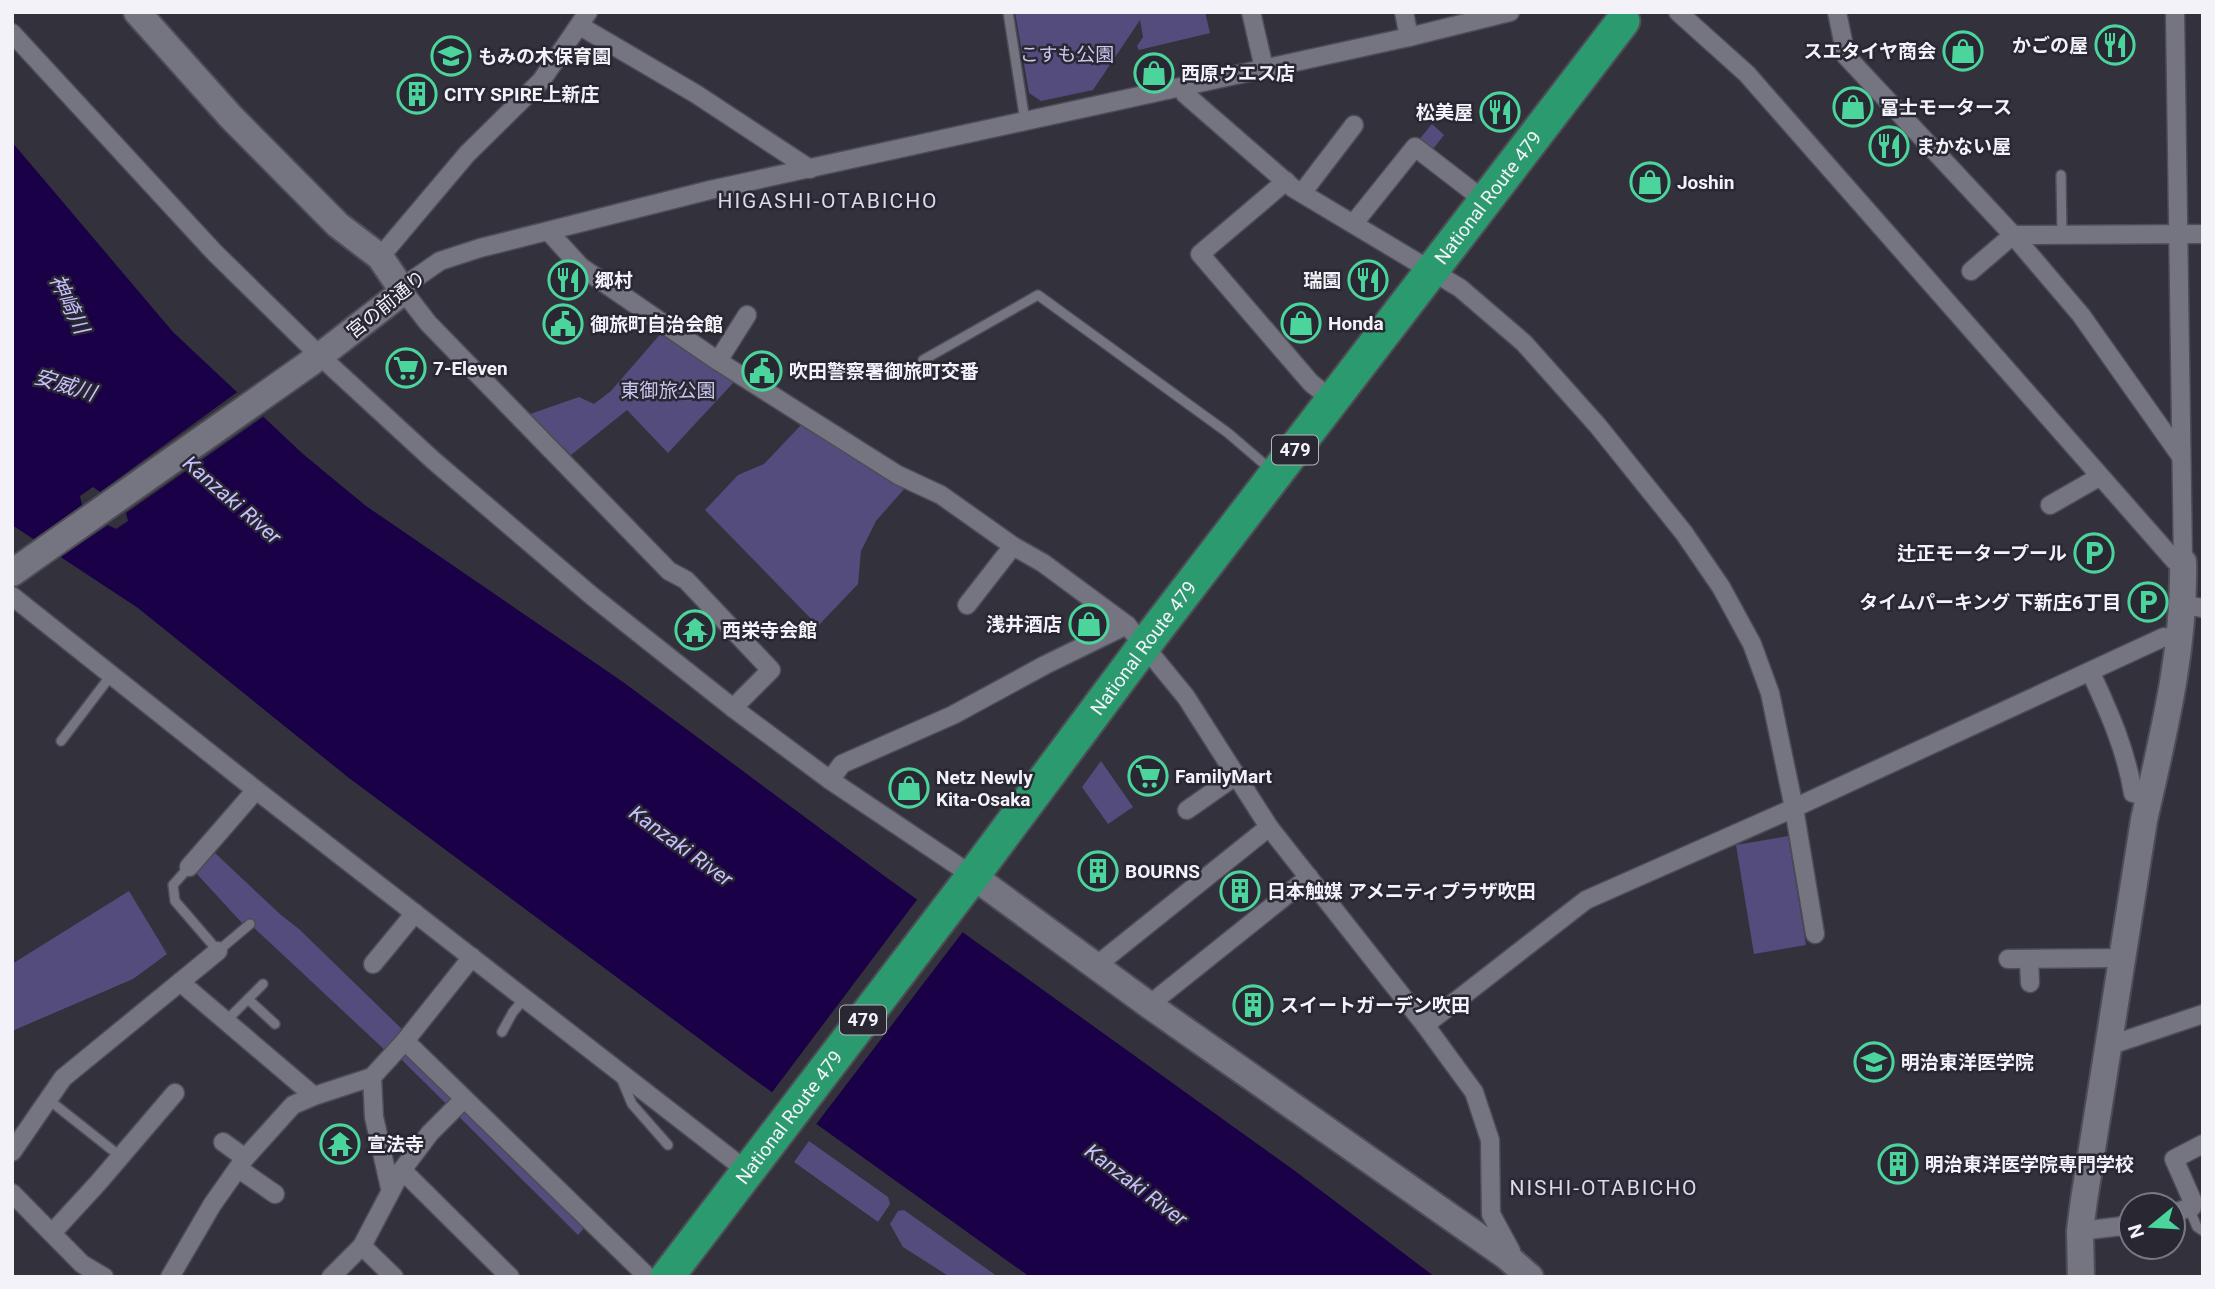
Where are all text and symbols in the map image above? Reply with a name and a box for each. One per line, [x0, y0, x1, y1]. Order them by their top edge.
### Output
restaurant icon: かごの屋 [2094, 24, 2136, 66]
shop icon: スエタイヤ商会 [1942, 30, 1984, 72]
place label: かごの屋 [2012, 34, 2088, 57]
school or university icon: もみの木保育園 [430, 35, 472, 77]
place label: スエタイヤ商会 [1804, 40, 1936, 63]
park label: こすも公園 [1020, 43, 1114, 66]
place label: もみの木保育園 [478, 45, 611, 68]
shop icon: 西原ウエス店 [1133, 52, 1175, 94]
place label: 西原ウエス店 [1181, 62, 1295, 85]
building icon: CITY SPIRE上新庄 [396, 73, 438, 115]
place label: CITY SPIRE上新庄 [444, 83, 600, 106]
shop icon: 冨士モータース [1832, 86, 1874, 128]
restaurant icon: 松美屋 [1479, 91, 1521, 133]
place label: 冨士モータース [1880, 96, 2012, 119]
place label: 松美屋 [1416, 101, 1473, 124]
restaurant icon: まかない屋 [1868, 125, 1910, 167]
street label: National Route 479 [1430, 127, 1546, 269]
place label: まかない屋 [1916, 135, 2011, 158]
shop icon: Joshin [1629, 161, 1671, 203]
place label: Joshin [1677, 171, 1734, 194]
district label: HIGASHI-OTABICHO [717, 189, 939, 213]
restaurant icon: 郷村 [547, 259, 589, 301]
restaurant icon: 瑞園 [1347, 259, 1389, 301]
street label: 宮の前通り [342, 266, 430, 343]
place label: 郷村 [595, 269, 633, 292]
place label: 瑞園 [1303, 269, 1341, 292]
water label: 神崎川 [44, 270, 94, 339]
shop icon: Honda [1280, 302, 1322, 344]
public building icon: 御旅町自治会館 [542, 303, 584, 345]
place label: Honda [1328, 312, 1384, 335]
place label: 御旅町自治会館 [590, 313, 723, 336]
supermarket icon: 7-Eleven [385, 347, 427, 389]
public building icon: 吹田警察署御旅町交番 [741, 350, 783, 392]
place label: 7-Eleven [433, 357, 508, 380]
place label: 吹田警察署御旅町交番 [789, 360, 979, 383]
water label: 安威川 [31, 364, 101, 406]
park label: 東御旅公園 [620, 379, 716, 402]
road number: 479 [1272, 436, 1318, 464]
water label: Kanzaki River [178, 451, 287, 550]
parking icon: 辻正モータープール [2073, 532, 2115, 574]
place label: 辻正モータープール [1897, 542, 2067, 565]
street label: National Route 479 [1086, 577, 1201, 720]
parking icon: タイムパーキング 下新庄6丁目 [2127, 581, 2169, 623]
place label: タイムパーキング 下新庄6丁目 [1859, 591, 2121, 614]
shop icon: 浅井酒店 [1068, 603, 1110, 645]
temple icon: 西栄寺会館 [674, 609, 716, 651]
place label: 浅井酒店 [986, 613, 1062, 636]
place label: 西栄寺会館 [722, 619, 817, 642]
supermarket icon: FamilyMart [1127, 755, 1169, 797]
place label: FamilyMart [1175, 765, 1273, 788]
place label: Netz Newly Kita-Osaka [936, 766, 1033, 811]
shop icon: Netz Newly Kita-Osaka [888, 767, 930, 809]
water label: Kanzaki River [625, 801, 738, 892]
building icon: BOURNS [1077, 850, 1119, 892]
place label: BOURNS [1125, 860, 1200, 883]
building icon: 日本触媒 アメニティプラザ吹田 [1219, 870, 1261, 912]
place label: 日本触媒 アメニティプラザ吹田 [1267, 880, 1536, 903]
building icon: スイートガーデン吹田 [1232, 984, 1274, 1026]
place label: スイートガーデン吹田 [1280, 994, 1470, 1017]
road number: 479 [840, 1006, 886, 1035]
school or university icon: 明治東洋医学院 [1853, 1041, 1895, 1083]
street label: National Route 479 [731, 1046, 848, 1189]
place label: 明治東洋医学院 [1901, 1051, 2034, 1074]
temple icon: 宣法寺 [319, 1123, 361, 1165]
place label: 宣法寺 [367, 1133, 424, 1156]
water label: Kanzaki River [1080, 1139, 1193, 1232]
building icon: 明治東洋医学院専門学校 [1877, 1143, 1919, 1185]
place label: 明治東洋医学院専門学校 [1925, 1153, 2134, 1176]
district label: NISHI-OTABICHO [1509, 1176, 1699, 1200]
north arrow [2117, 1191, 2187, 1261]
text: N [2123, 1221, 2149, 1241]

